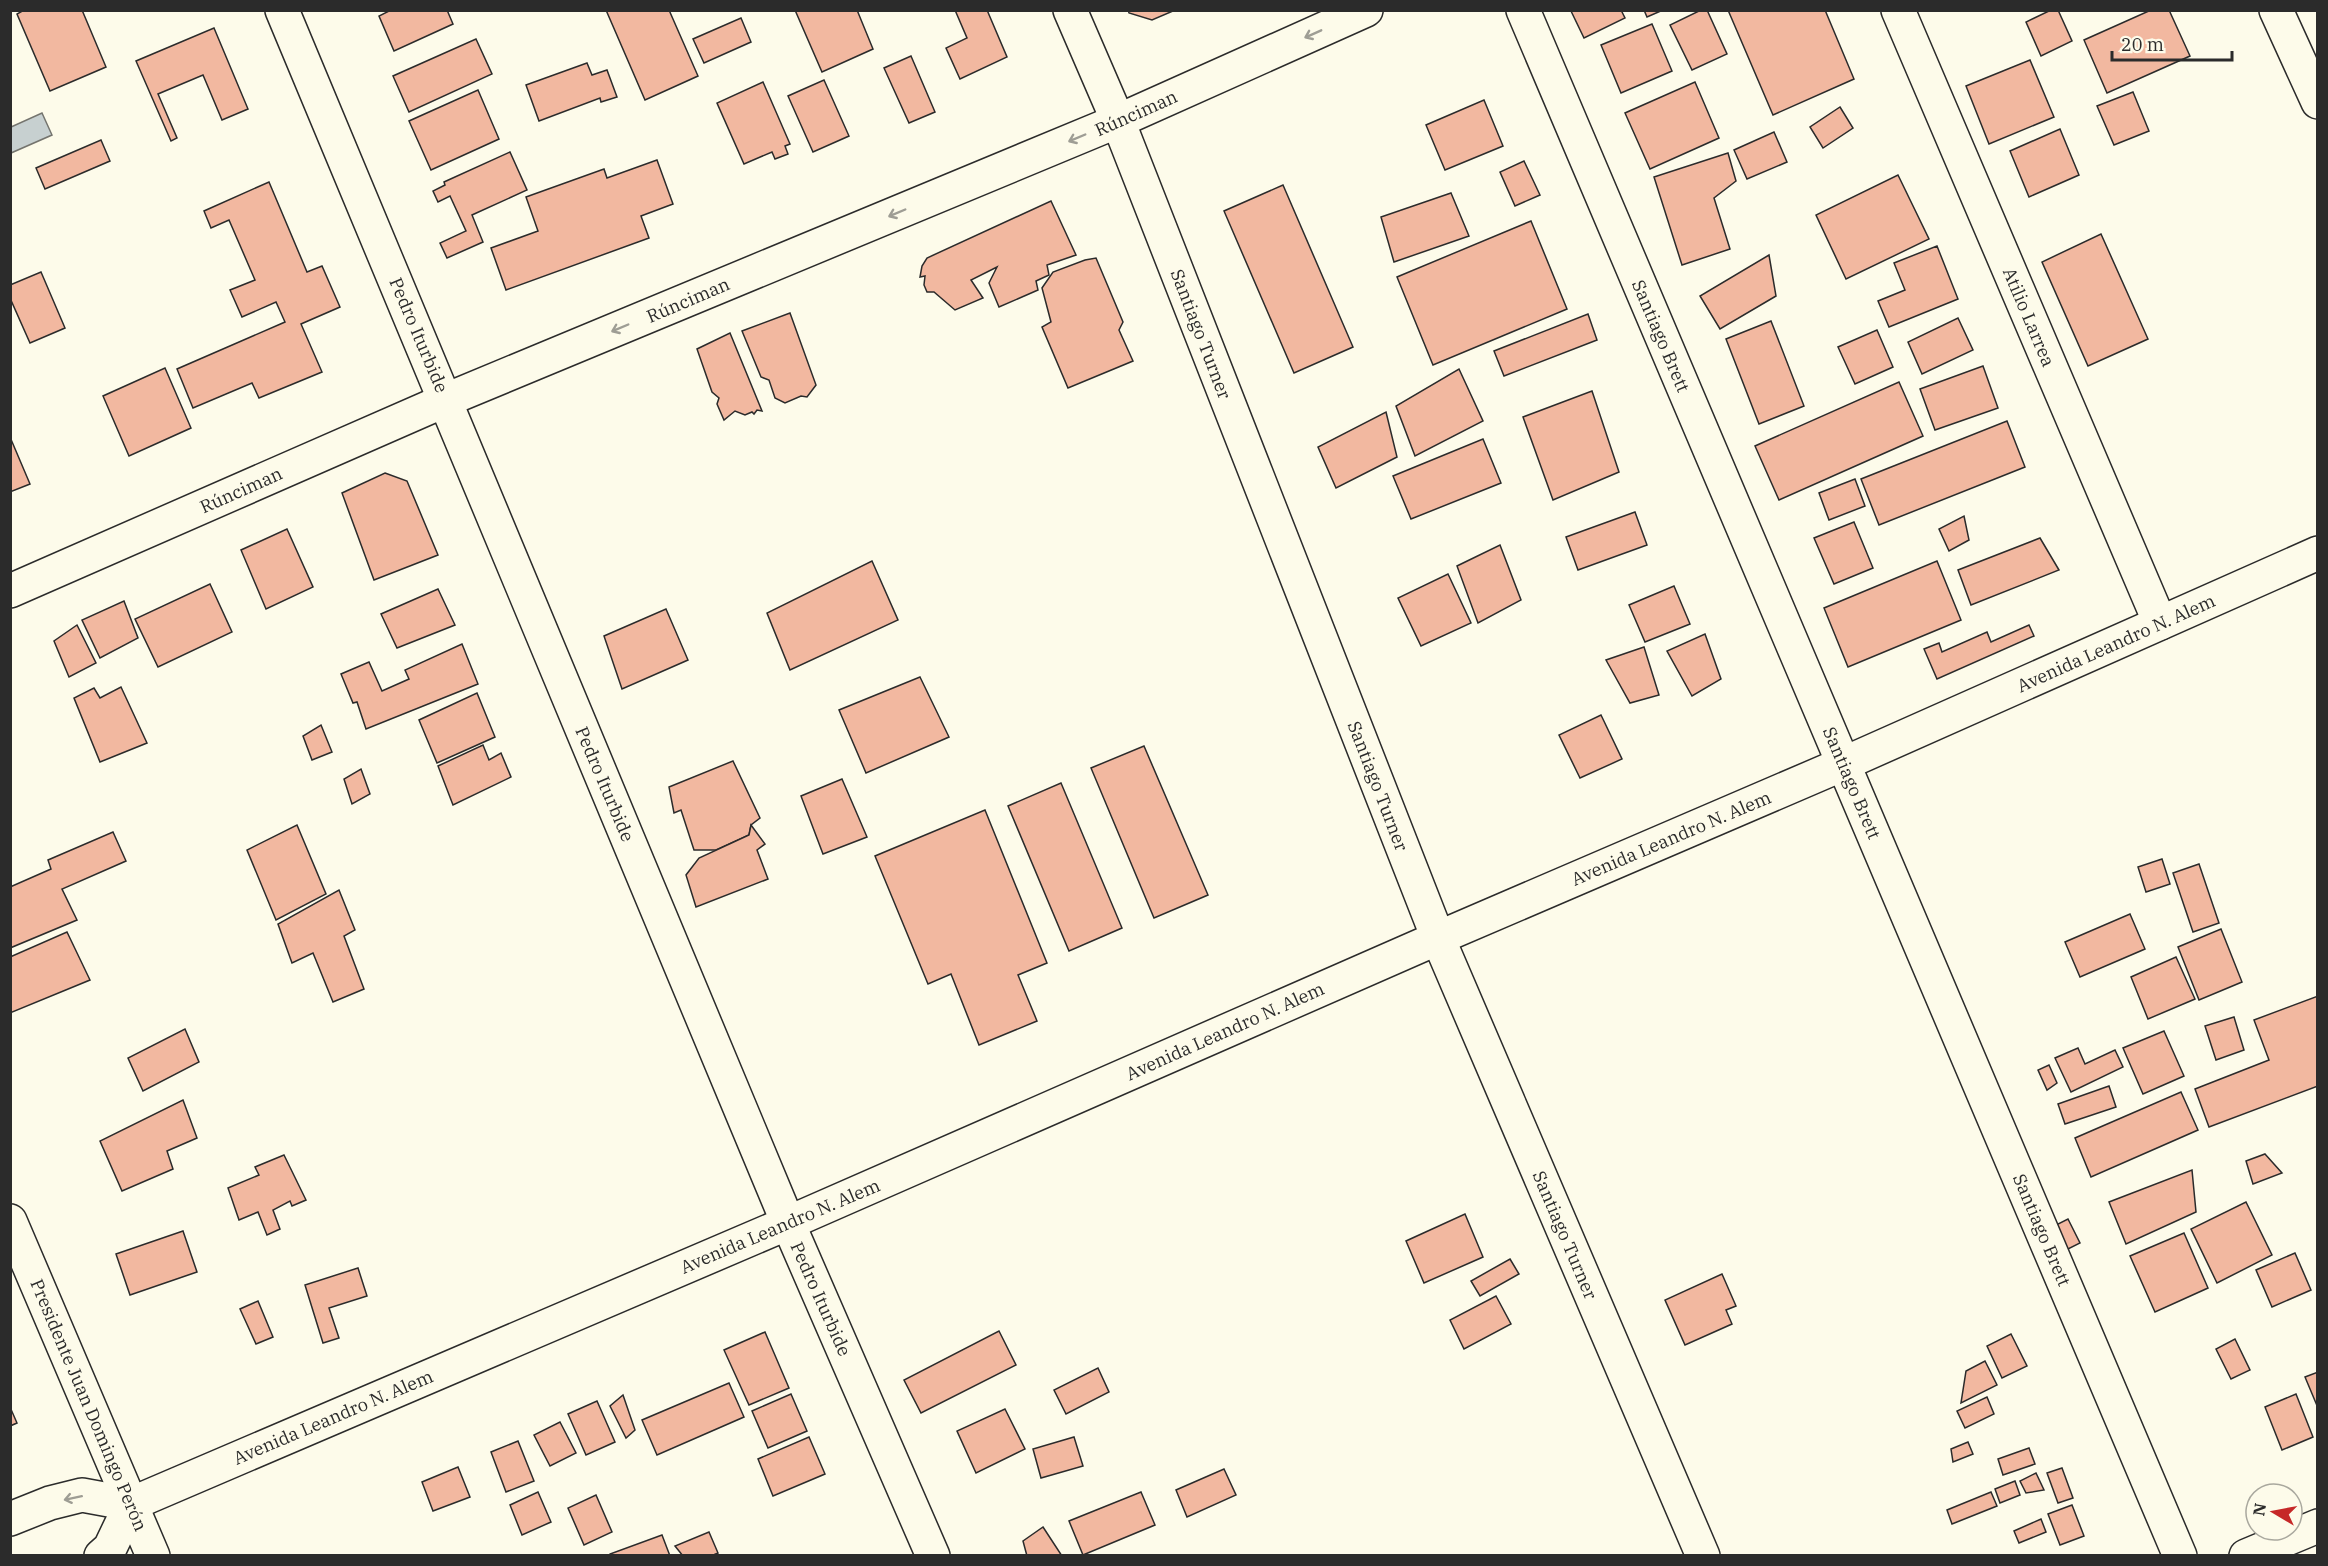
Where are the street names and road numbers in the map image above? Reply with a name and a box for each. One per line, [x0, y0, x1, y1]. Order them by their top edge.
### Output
street label: Rúnciman [1091, 85, 1181, 141]
street label: Atilio Larrea [1998, 264, 2060, 370]
street label: Santiago Turner [1166, 266, 1236, 402]
street label: Rúnciman [643, 272, 733, 328]
street label: Pedro Iturbide [384, 274, 454, 396]
street label: Santiago Brett [1627, 276, 1695, 396]
street label: Rúnciman [196, 462, 286, 518]
street label: Avenida Leandro N. Alem [2013, 589, 2219, 697]
street label: Santiago Turner [1343, 718, 1413, 854]
street label: Pedro Iturbide [570, 723, 640, 845]
street label: Santiago Brett [1818, 723, 1886, 843]
street label: Avenida Leandro N. Alem [1568, 785, 1774, 891]
street label: Avenida Leandro N. Alem [1122, 977, 1328, 1085]
street label: Santiago Turner [1528, 1167, 1602, 1303]
street label: Santiago Brett [2008, 1170, 2076, 1290]
street label: Avenida Leandro N. Alem [677, 1173, 883, 1279]
street label: Pedro Iturbide [786, 1238, 856, 1360]
street label: Presidente Juan Domingo Perón [25, 1276, 153, 1534]
street label: Avenida Leandro N. Alem [230, 1364, 436, 1470]

